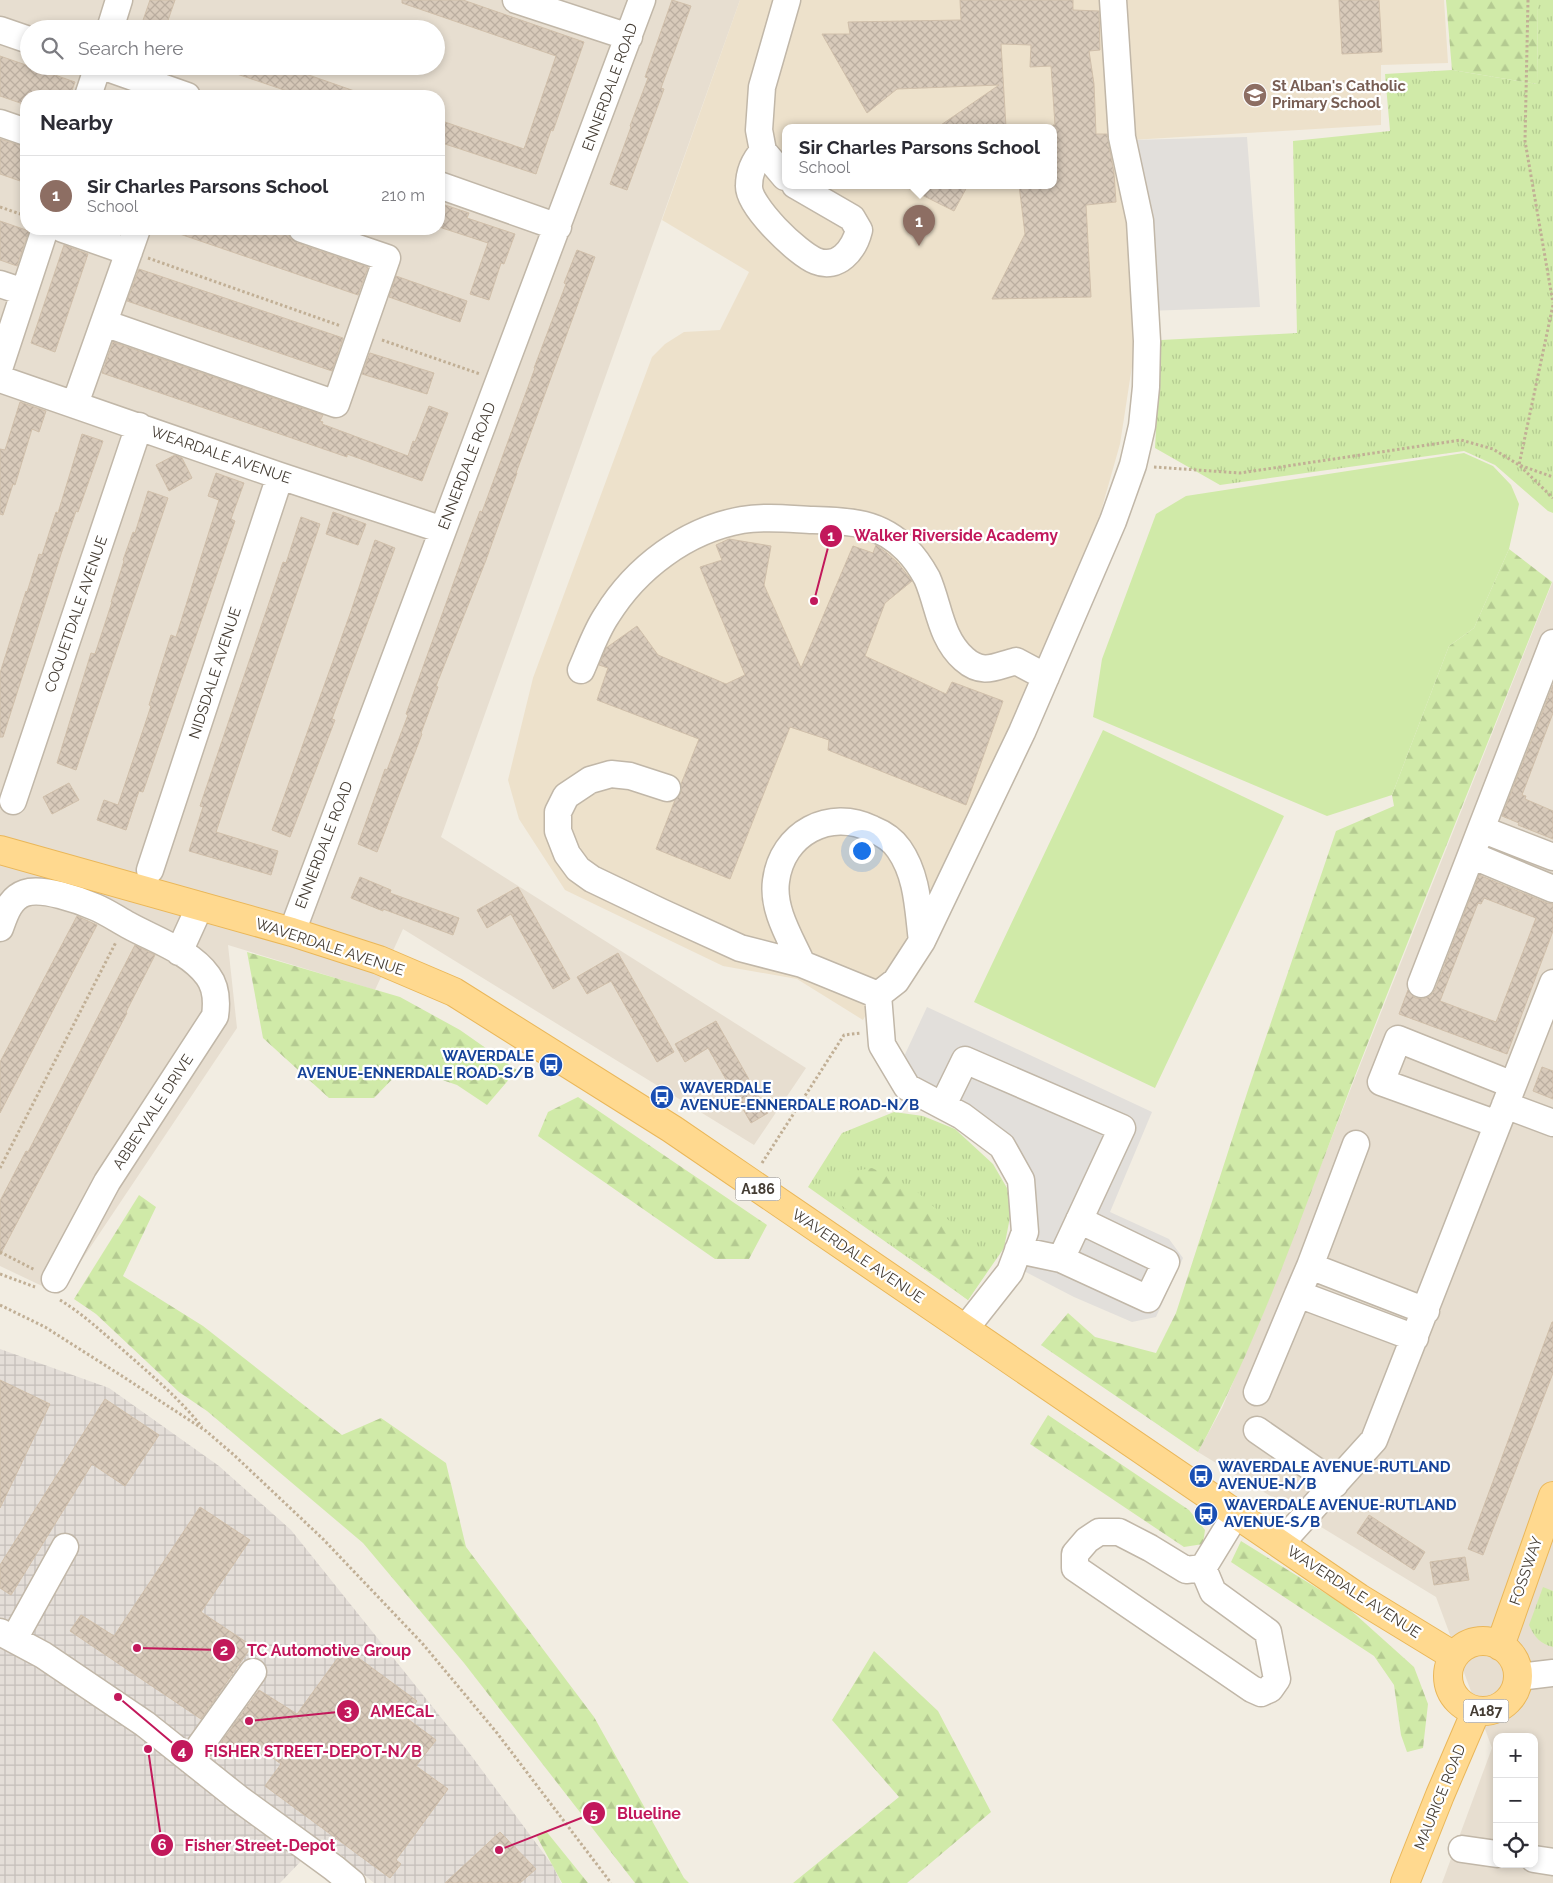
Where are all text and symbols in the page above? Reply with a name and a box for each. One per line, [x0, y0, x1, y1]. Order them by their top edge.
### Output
search box [20, 20, 445, 75]
street label: ENNERDALE ROAD [578, 20, 642, 153]
icon: search [38, 34, 66, 62]
text: Search here [78, 37, 184, 59]
place label: St Alban's Catholic Primary School [1272, 77, 1406, 112]
school or university icon: St Alban's Catholic Primary School [1242, 82, 1268, 108]
text: Nearby [40, 110, 113, 135]
popup [782, 124, 1057, 189]
text: Sir Charles Parsons School [799, 136, 1040, 158]
text: School [799, 158, 850, 177]
text: Sir Charles Parsons School [87, 175, 328, 197]
text: 1 [52, 186, 60, 205]
text: 210 m [381, 186, 425, 205]
text: School [87, 197, 138, 216]
pin: 1 [903, 205, 935, 246]
street label: ENNERDALE ROAD [434, 400, 500, 532]
street label: WEARDALE AVENUE [149, 423, 293, 487]
callout: Walker Riverside Academy [819, 520, 1069, 551]
text: Walker Riverside Academy [854, 526, 1058, 545]
text: 1 [827, 527, 835, 545]
street label: COQUETDALE AVENUE [41, 533, 111, 695]
street label: NIDSDALE AVENUE [185, 605, 245, 741]
street label: ENNERDALE ROAD [291, 779, 357, 911]
your location [849, 838, 875, 864]
street label: WAVERDALE AVENUE [253, 914, 407, 980]
place label: WAVERDALE AVENUE-ENNERDALE ROAD-S/B [297, 1047, 534, 1082]
street label: ABBEYVALE DRIVE [109, 1051, 197, 1173]
bus stop icon: WAVERDALE AVENUE-ENNERDALE ROAD-S/B [538, 1052, 564, 1078]
place label: WAVERDALE AVENUE-ENNERDALE ROAD-N/B [680, 1079, 919, 1114]
bus stop icon: WAVERDALE AVENUE-ENNERDALE ROAD-N/B [649, 1084, 675, 1110]
road number: A186 [736, 1178, 780, 1200]
street label: WAVERDALE AVENUE [788, 1205, 928, 1307]
place label: WAVERDALE AVENUE-RUTLAND AVENUE-N/B [1218, 1458, 1451, 1493]
bus stop icon: WAVERDALE AVENUE-RUTLAND AVENUE-N/B [1188, 1463, 1214, 1489]
place label: WAVERDALE AVENUE-RUTLAND AVENUE-S/B [1224, 1496, 1457, 1531]
bus stop icon: WAVERDALE AVENUE-RUTLAND AVENUE-S/B [1193, 1501, 1219, 1527]
street label: FOSSWAY [1506, 1534, 1546, 1608]
street label: WAVERDALE AVENUE [1284, 1542, 1424, 1642]
callout: TC Automotive Group [212, 1635, 422, 1666]
text: 2 [220, 1641, 228, 1659]
text: TC Automotive Group [247, 1641, 411, 1660]
callout: AMECaL [336, 1696, 444, 1727]
road number: A187 [1464, 1700, 1508, 1722]
text: 3 [344, 1702, 352, 1720]
text: AMECaL [370, 1702, 434, 1721]
map controls [1493, 1733, 1538, 1868]
button: + [1493, 1733, 1538, 1778]
callout: FISHER STREET-DEPOT-N/B [170, 1736, 432, 1767]
street label: MAURICE ROAD [1411, 1741, 1470, 1853]
text: 4 [178, 1742, 187, 1760]
text: FISHER STREET-DEPOT-N/B [204, 1742, 422, 1761]
button: − [1493, 1778, 1538, 1823]
callout: Blueline [582, 1798, 691, 1829]
text: Blueline [617, 1804, 681, 1823]
text: 5 [590, 1805, 598, 1823]
button: locate [1493, 1823, 1538, 1868]
callout: Fisher Street-Depot [150, 1830, 346, 1861]
text: 6 [157, 1836, 167, 1854]
text: Fisher Street-Depot [185, 1836, 335, 1855]

